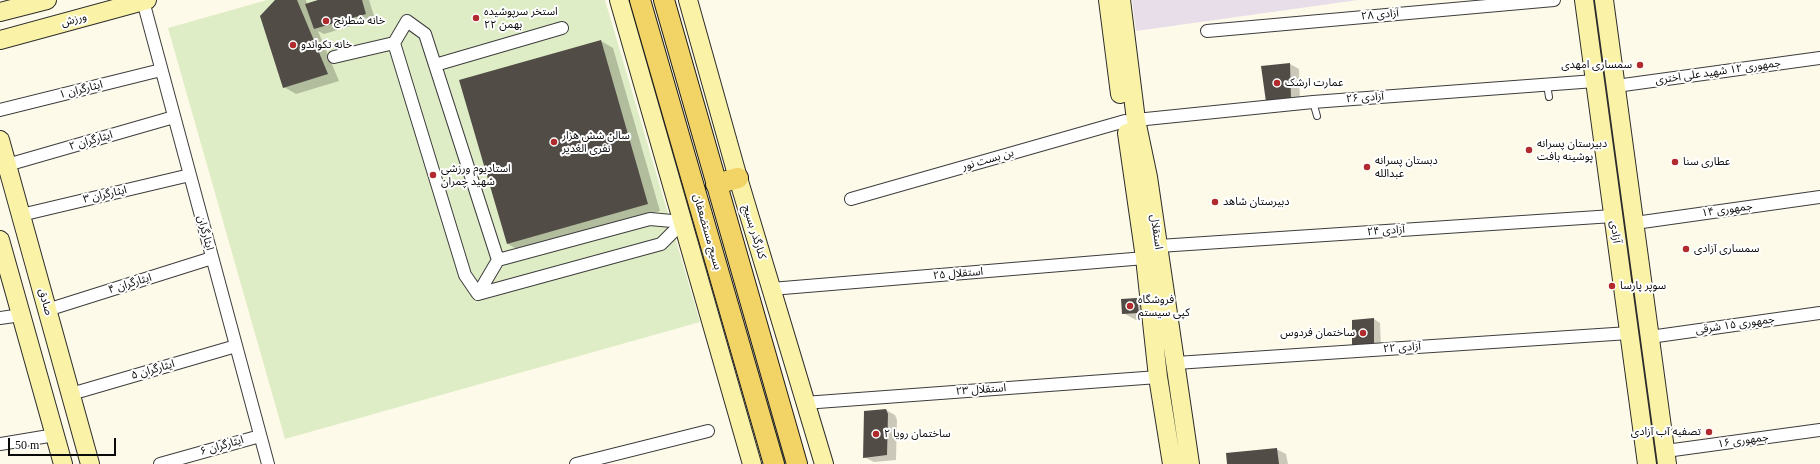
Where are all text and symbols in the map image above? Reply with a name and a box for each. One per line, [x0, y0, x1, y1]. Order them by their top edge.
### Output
place label: استخر سرپوشیده ۲۲ بهمن [484, 5, 558, 31]
street label: آزادی ۲۸ [1361, 7, 1399, 23]
street label: ورزش [60, 10, 88, 30]
marker: استخر سرپوشیده ۲۲ بهمن [471, 13, 481, 23]
place label: خانه شطرنج [334, 14, 385, 28]
marker: خانه شطرنج [321, 16, 331, 26]
place label: خانه تکواندو [301, 38, 352, 52]
marker: خانه تکواندو [288, 40, 298, 50]
street label: جمهوری ۱۲ شهید علی اختری [1654, 57, 1782, 87]
place label: سمساری امهدی [1561, 58, 1632, 72]
marker: سمساری امهدی [1635, 60, 1645, 70]
place label: عمارت ارشک [1285, 76, 1343, 90]
street label: ایثارگران ۱ [58, 78, 104, 102]
marker: عمارت ارشک [1272, 78, 1282, 88]
street label: آزادی ۲۶ [1346, 90, 1384, 106]
street label: ایثارگران ۲ [68, 129, 114, 153]
place label: سالن شش هزار نفری الغدیر [562, 129, 630, 155]
marker: سالن شش هزار نفری الغدیر [549, 137, 559, 147]
place label: دبیرستان پسرانه پوشینه بافت [1537, 137, 1607, 163]
marker: دبیرستان پسرانه پوشینه بافت [1524, 145, 1534, 155]
street label: بن بست نور [961, 146, 1015, 174]
place label: دبستان پسرانه عبدالله [1375, 154, 1438, 180]
place label: عطاری سنا [1683, 155, 1730, 169]
marker: عطاری سنا [1670, 157, 1680, 167]
place label: استادیوم ورزشی شهید چمران [441, 162, 511, 188]
marker: دبستان پسرانه عبدالله [1362, 162, 1372, 172]
marker: استادیوم ورزشی شهید چمران [428, 170, 438, 180]
street label: ایثارگران ۳ [82, 184, 128, 206]
street label: بسیج مستضعفان [690, 193, 724, 271]
place label: دبیرستان شاهد [1223, 195, 1290, 209]
marker: دبیرستان شاهد [1210, 197, 1220, 207]
street label: جمهوری ۱۴ [1701, 200, 1753, 220]
street label: کنارگذر بسیج [740, 203, 768, 261]
street label: ایثارگران [194, 214, 216, 252]
street label: استقلال [1147, 214, 1165, 250]
street label: آزادی [1607, 220, 1623, 244]
street label: آزادی ۲۴ [1367, 223, 1405, 239]
place label: سمساری آزادی [1694, 242, 1759, 256]
marker: سمساری آزادی [1681, 244, 1691, 254]
street label: استقلال ۲۵ [932, 265, 984, 283]
street label: ایثارگران ۴ [107, 271, 153, 297]
place label: سوپر پارسا [1620, 279, 1666, 293]
marker: سوپر پارسا [1607, 281, 1617, 291]
street label: صادق [35, 287, 55, 317]
place label: فروشگاه کپی سیستم [1138, 293, 1190, 319]
marker: فروشگاه کپی سیستم [1125, 301, 1135, 311]
street label: جمهوری ۱۵ شرقی [1695, 313, 1775, 337]
place label: ساختمان فردوس [1280, 326, 1355, 340]
marker: ساختمان فردوس [1358, 328, 1368, 338]
street label: آزادی ۲۲ [1383, 340, 1421, 356]
street label: ایثارگران ۵ [130, 358, 176, 382]
street label: استقلال ۲۳ [955, 382, 1007, 398]
place label: تصفیه آب آزادی [1631, 425, 1701, 439]
place label: ساختمان رویا ۲ [884, 427, 951, 441]
marker: تصفیه آب آزادی [1704, 427, 1714, 437]
marker: ساختمان رویا ۲ [871, 429, 881, 439]
scale bar [10, 430, 118, 456]
street label: جمهوری ۱۶ [1717, 431, 1769, 451]
street label: ایثارگران ۶ [199, 434, 245, 458]
text: 50 m [15, 438, 39, 452]

